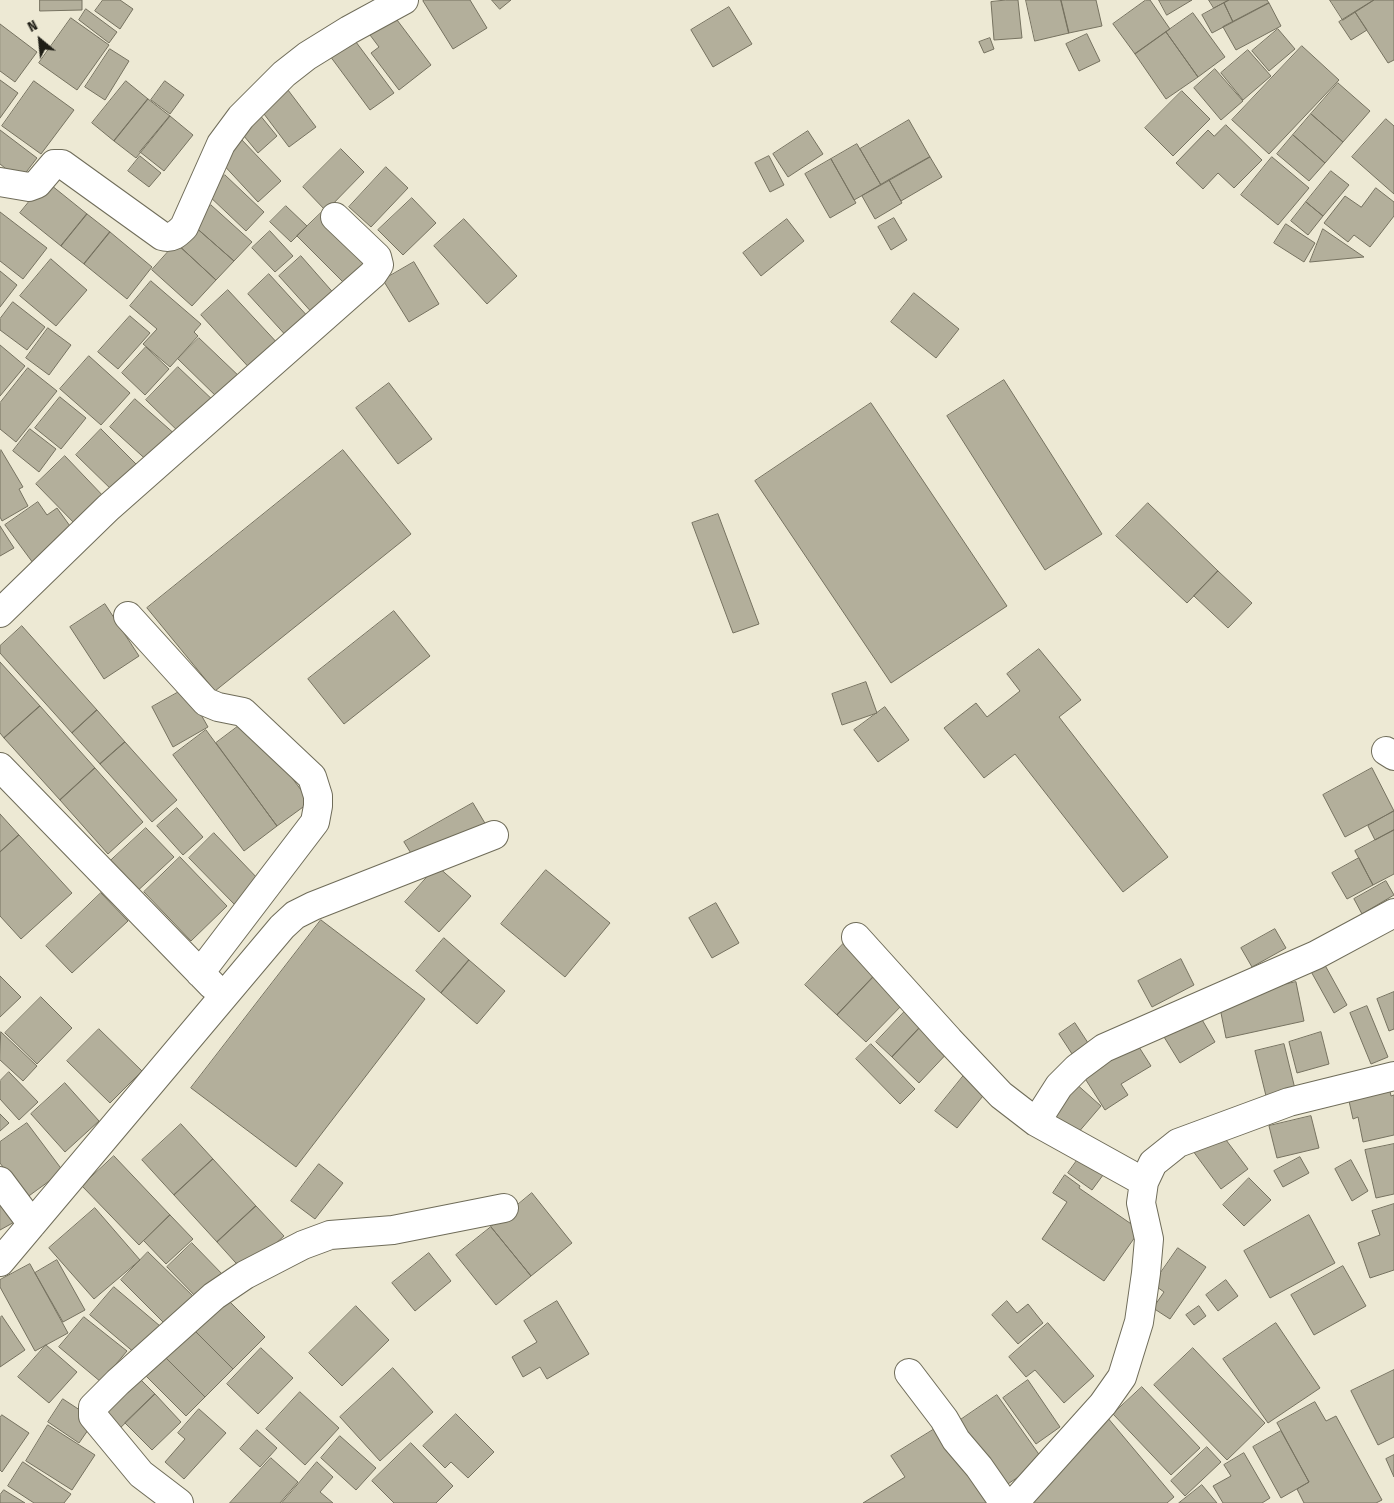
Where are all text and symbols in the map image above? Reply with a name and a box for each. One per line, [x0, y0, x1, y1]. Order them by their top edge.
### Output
north arrow [15, 15, 65, 65]
text: N [25, 17, 40, 36]

